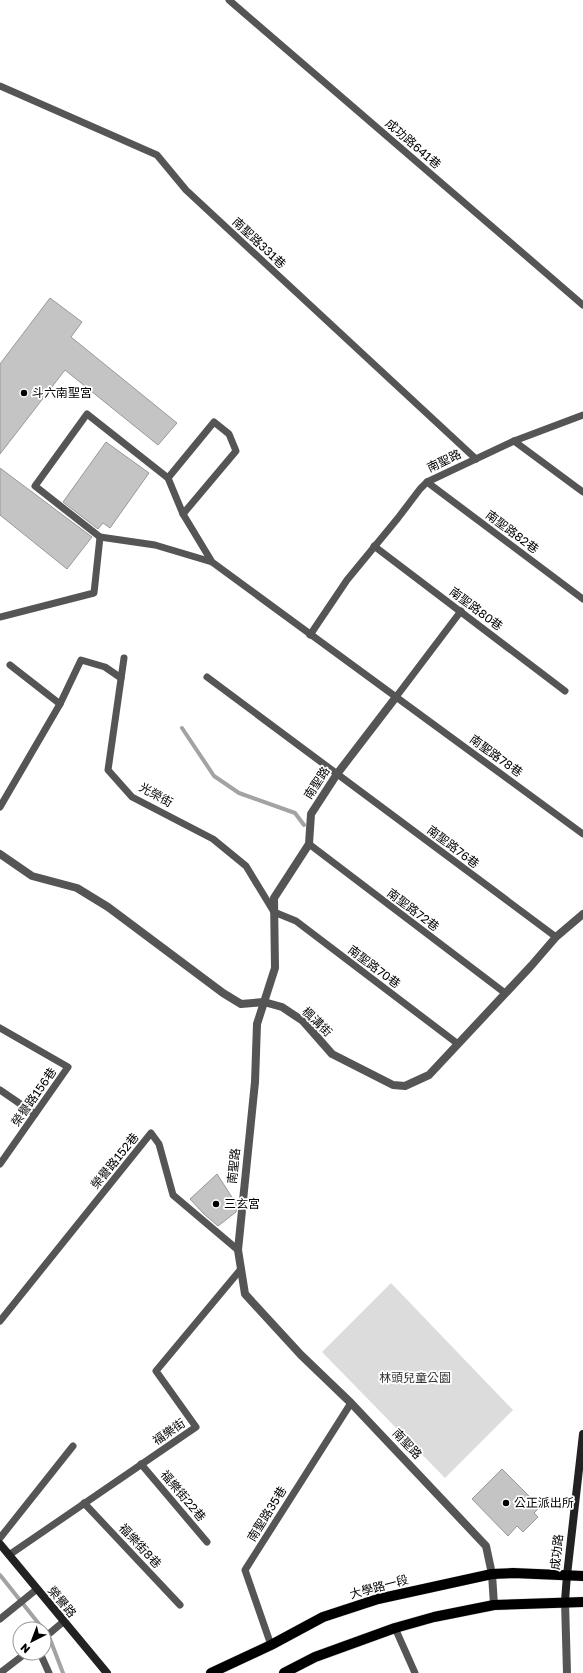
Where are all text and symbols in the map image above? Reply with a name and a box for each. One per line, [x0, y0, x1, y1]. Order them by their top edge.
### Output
street label: 成功路641巷 [383, 116, 444, 172]
street label: 南聖路331巷 [229, 214, 289, 271]
place label: 斗六南聖宮 [32, 385, 92, 400]
marker: 斗六南聖宮 [19, 388, 29, 398]
street label: 南聖路 [424, 446, 463, 475]
street label: 南聖路82巷 [483, 507, 542, 556]
street label: 南聖路80巷 [447, 584, 506, 633]
street label: 南聖路78巷 [467, 731, 526, 780]
street label: 南聖路 [300, 764, 333, 802]
street label: 光榮街 [137, 779, 176, 810]
street label: 南聖路76巷 [424, 822, 482, 871]
street label: 南聖路72巷 [384, 885, 442, 934]
street label: 南聖路70巷 [345, 942, 403, 991]
street label: 楓溝街 [299, 1004, 336, 1040]
street label: 榮譽路156巷 [8, 1065, 59, 1129]
street label: 榮譽路152巷 [87, 1130, 142, 1192]
street label: 南聖路 [224, 1147, 243, 1185]
place label: 三玄宮 [224, 1196, 260, 1211]
marker: 三玄宮 [211, 1199, 221, 1209]
park label: 林頭兒童公園 [379, 1370, 451, 1385]
street label: 福樂街 [150, 1415, 188, 1448]
street label: 南聖路 [390, 1425, 425, 1462]
street label: 福樂街22巷 [158, 1467, 209, 1524]
street label: 南聖路35巷 [244, 1483, 289, 1544]
place label: 公正派出所 [514, 1495, 574, 1510]
marker: 公正派出所 [501, 1498, 511, 1508]
street label: 福樂街8巷 [116, 1520, 165, 1571]
street label: 成功路 [547, 1533, 566, 1571]
street label: 大學路一段 [348, 1572, 410, 1602]
street label: 榮譽路 [45, 1583, 80, 1620]
north arrow [12, 1621, 52, 1661]
text: N [18, 1641, 32, 1656]

